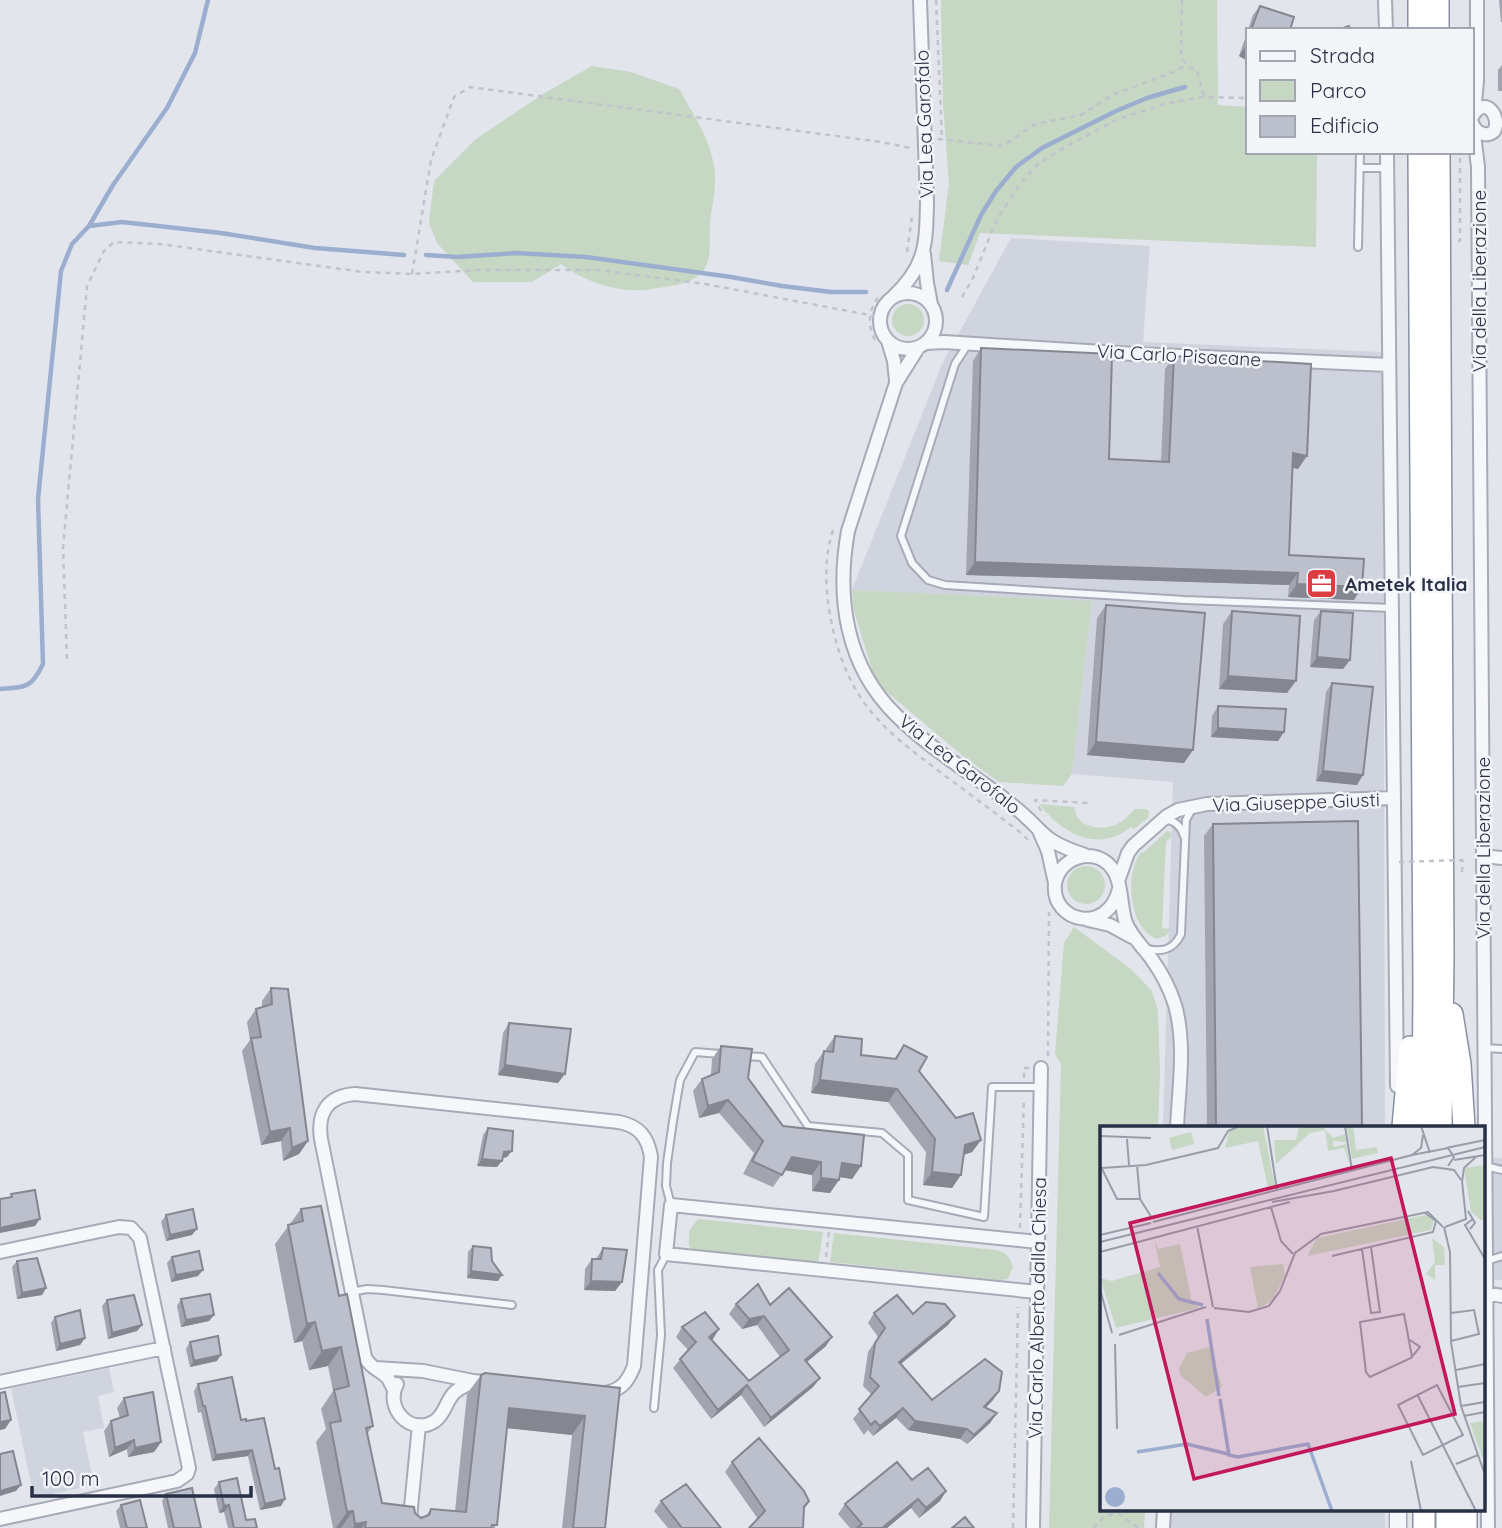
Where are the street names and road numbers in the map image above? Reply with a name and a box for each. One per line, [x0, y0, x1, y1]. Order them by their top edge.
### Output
street label: Via Lea Garofalo [909, 49, 939, 199]
street label: Via della Liberazione [1467, 190, 1491, 372]
street label: Via Carlo Pisacane [1096, 339, 1262, 371]
street label: Via Lea Garofalo [894, 709, 1026, 819]
street label: Via della Liberazione [1471, 757, 1495, 939]
street label: Via Giuseppe Giusti [1212, 787, 1380, 817]
street label: Via Carlo Alberto dalla Chiesa [1023, 1177, 1051, 1439]

